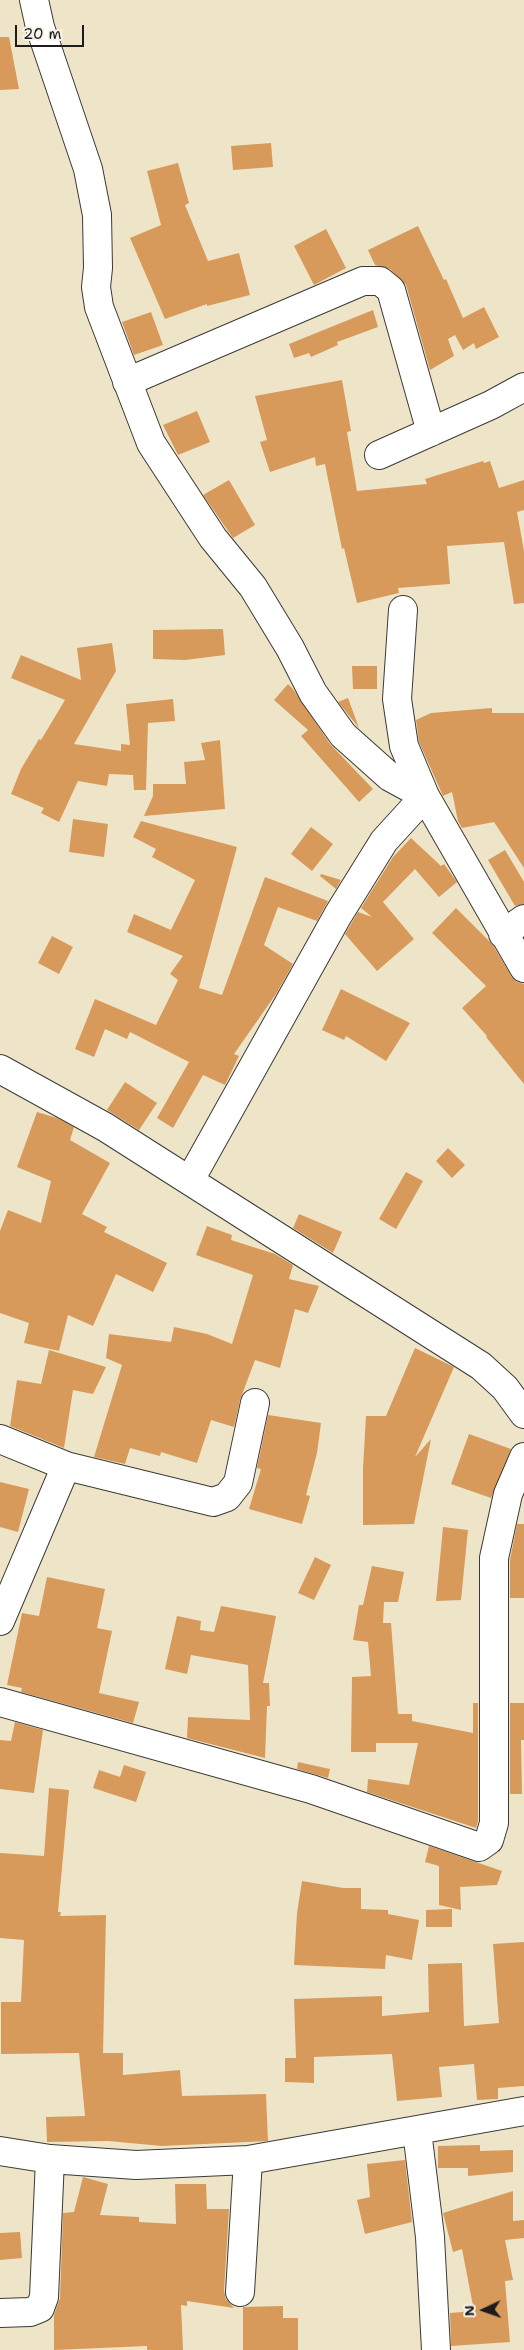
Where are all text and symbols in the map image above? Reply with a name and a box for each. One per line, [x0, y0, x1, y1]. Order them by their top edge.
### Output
scale bar [18, 15, 86, 47]
text: 20 m [23, 24, 62, 44]
north arrow [459, 2285, 509, 2335]
text: N [460, 2305, 478, 2317]

